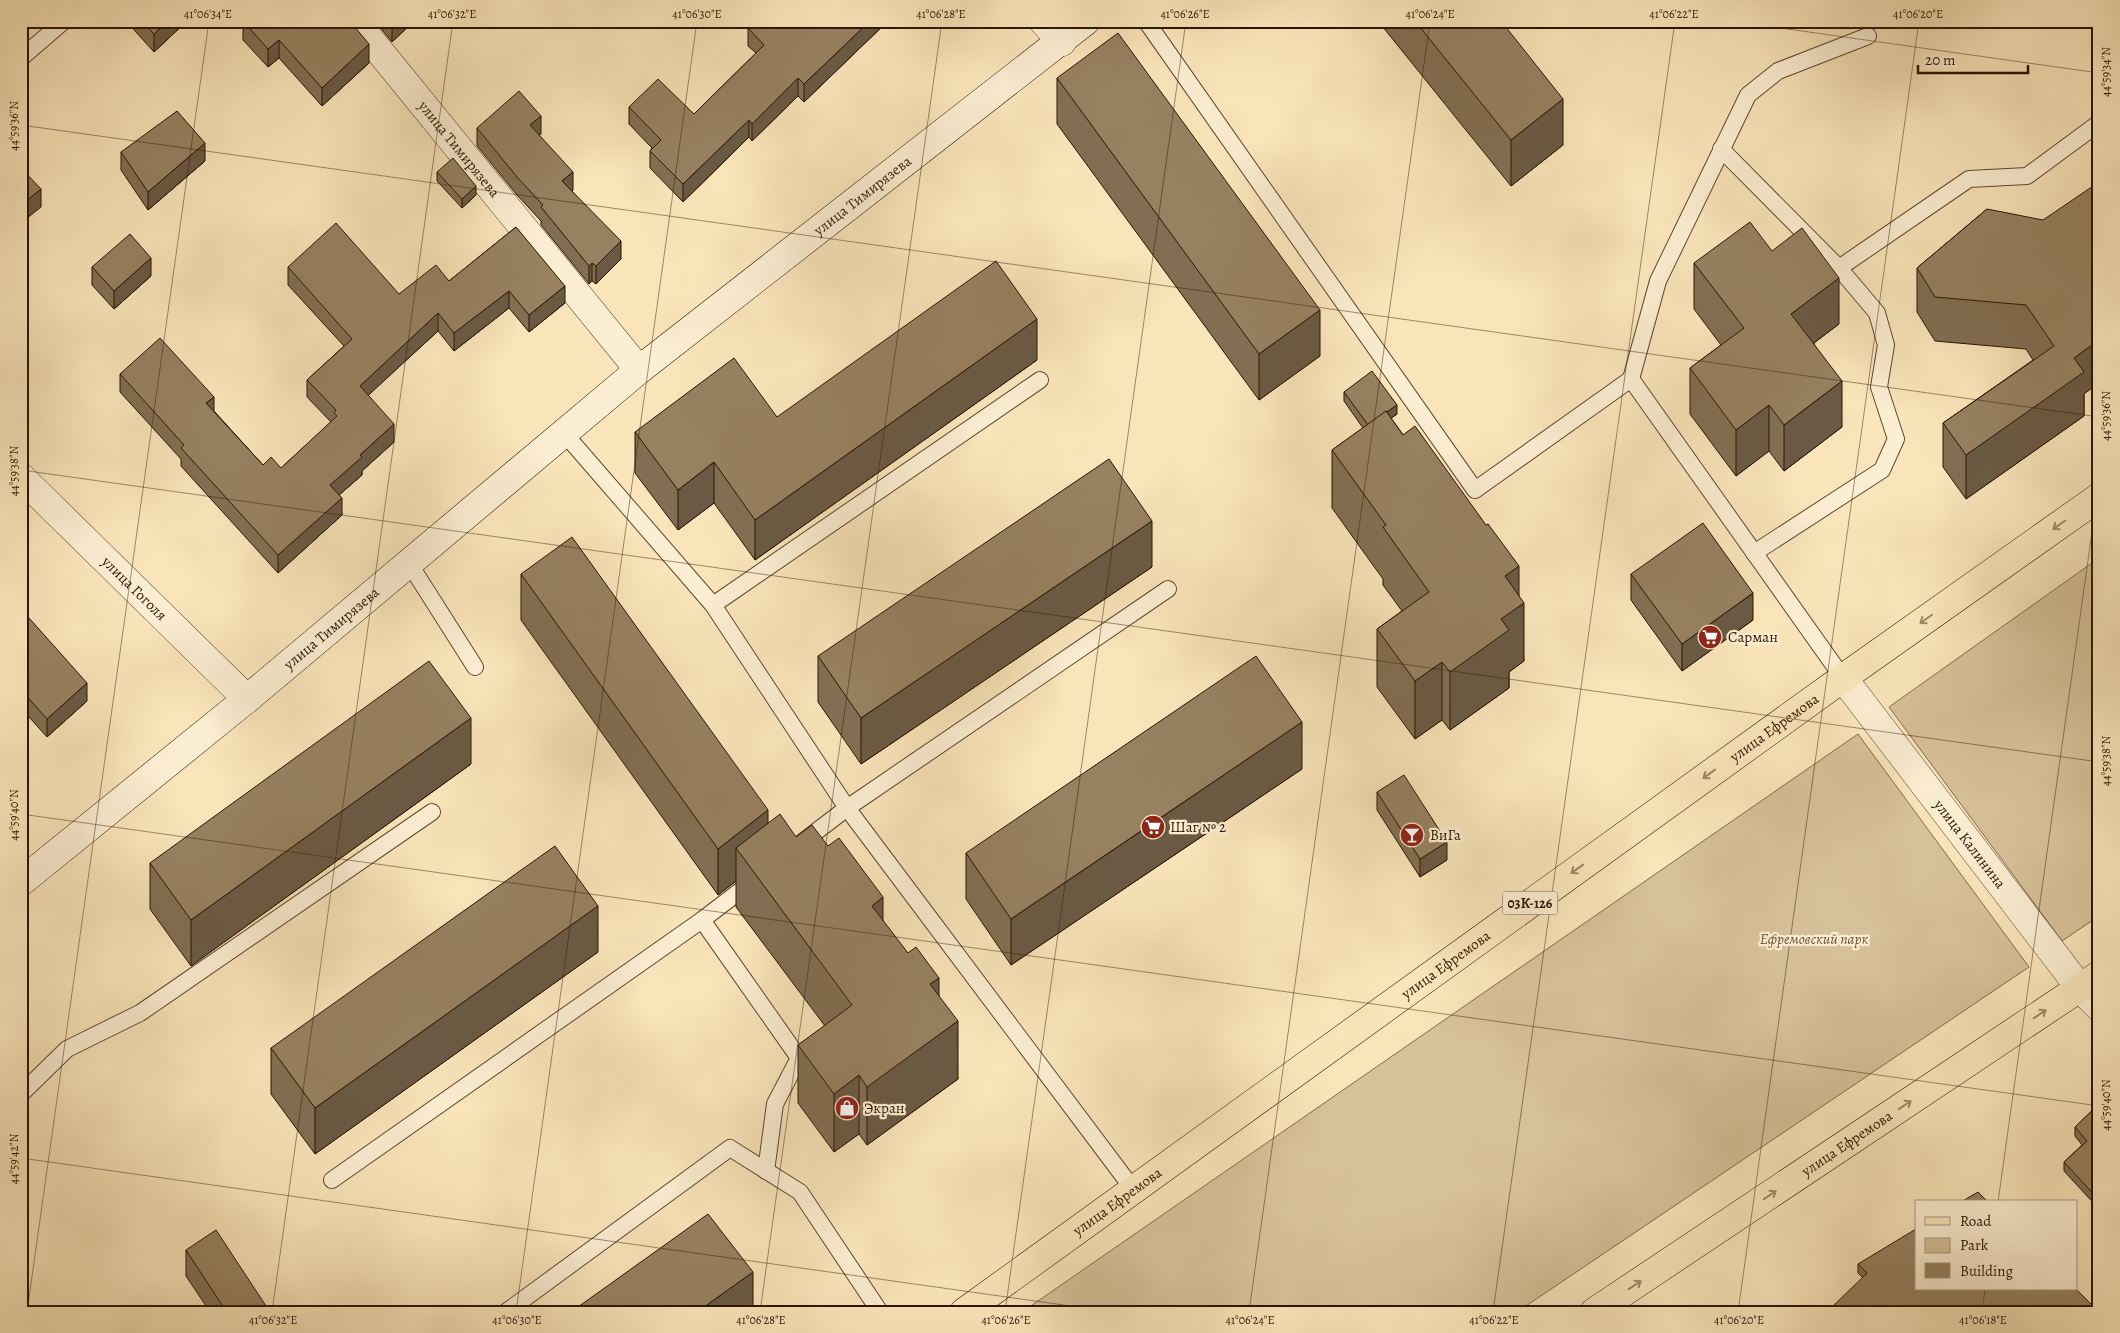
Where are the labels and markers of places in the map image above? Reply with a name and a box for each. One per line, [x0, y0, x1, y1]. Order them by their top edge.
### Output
supermarket icon: Сарман [1697, 624, 1723, 650]
place label: Сарман [1728, 627, 1778, 647]
supermarket icon: Шаг № 2 [1140, 814, 1166, 840]
place label: Шаг № 2 [1170, 817, 1226, 837]
bar icon: ВиГа [1399, 822, 1425, 848]
place label: ВиГа [1430, 825, 1461, 845]
shop icon: Экран [834, 1095, 860, 1121]
place label: Экран [864, 1098, 905, 1118]

